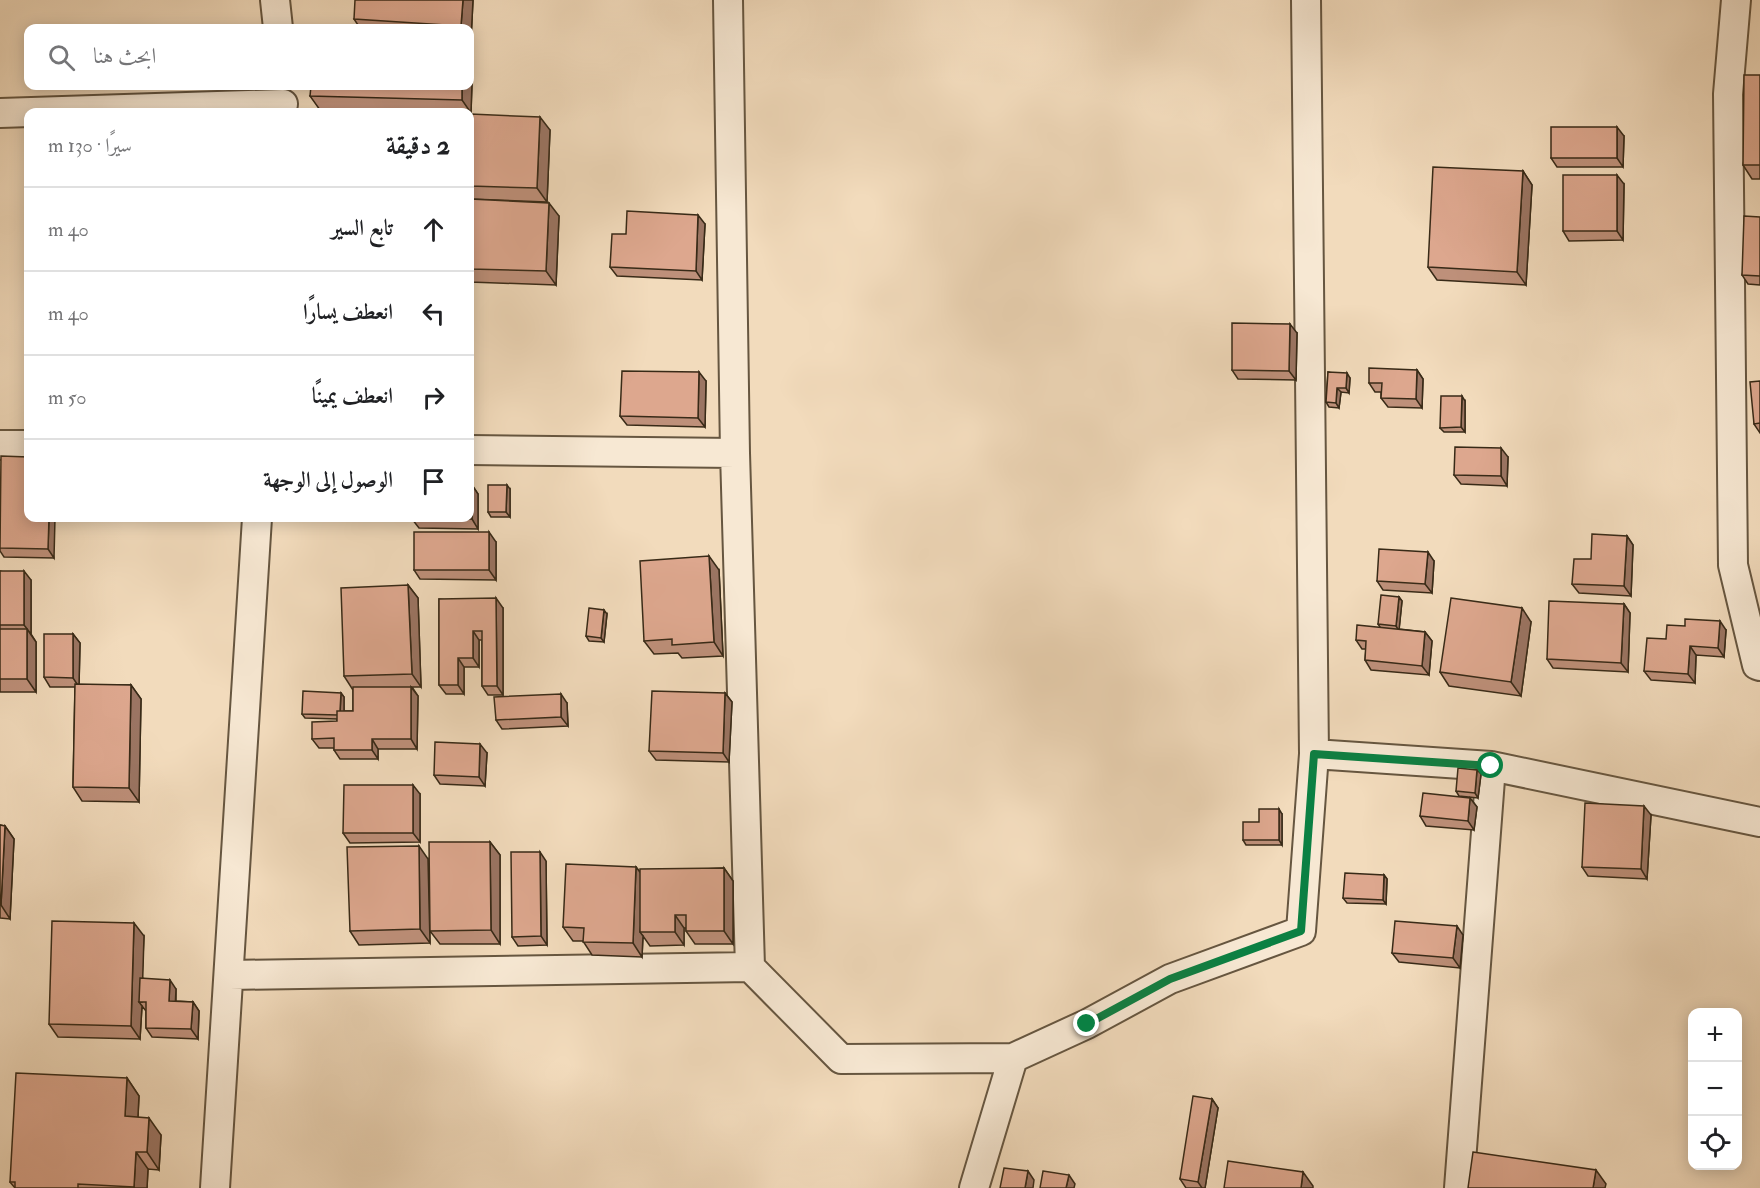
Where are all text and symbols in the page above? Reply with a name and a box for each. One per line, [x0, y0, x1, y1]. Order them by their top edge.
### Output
search box [24, 24, 474, 90]
icon: search [45, 41, 78, 74]
text: ابحث هنا [93, 42, 156, 70]
text: 2 دقيقة [386, 130, 450, 162]
text: سيرًا · 130 m [48, 133, 132, 158]
icon: ahead [417, 213, 450, 246]
text: تابع السير [331, 214, 393, 242]
text: 40 m [48, 217, 89, 242]
icon: left [417, 297, 450, 330]
text: انعطف يسارًا [303, 298, 393, 326]
text: 40 m [48, 301, 89, 326]
icon: right [417, 381, 450, 414]
text: انعطف يمينًا [312, 382, 393, 410]
text: 50 m [48, 385, 87, 410]
icon: arrive [417, 465, 450, 498]
text: الوصول إلى الوجهة [263, 466, 393, 494]
route start [1477, 752, 1503, 778]
map controls [1688, 1008, 1742, 1170]
button: + [1688, 1008, 1742, 1062]
route end [1073, 1010, 1099, 1036]
button: − [1688, 1062, 1742, 1116]
button: locate [1688, 1116, 1742, 1170]

